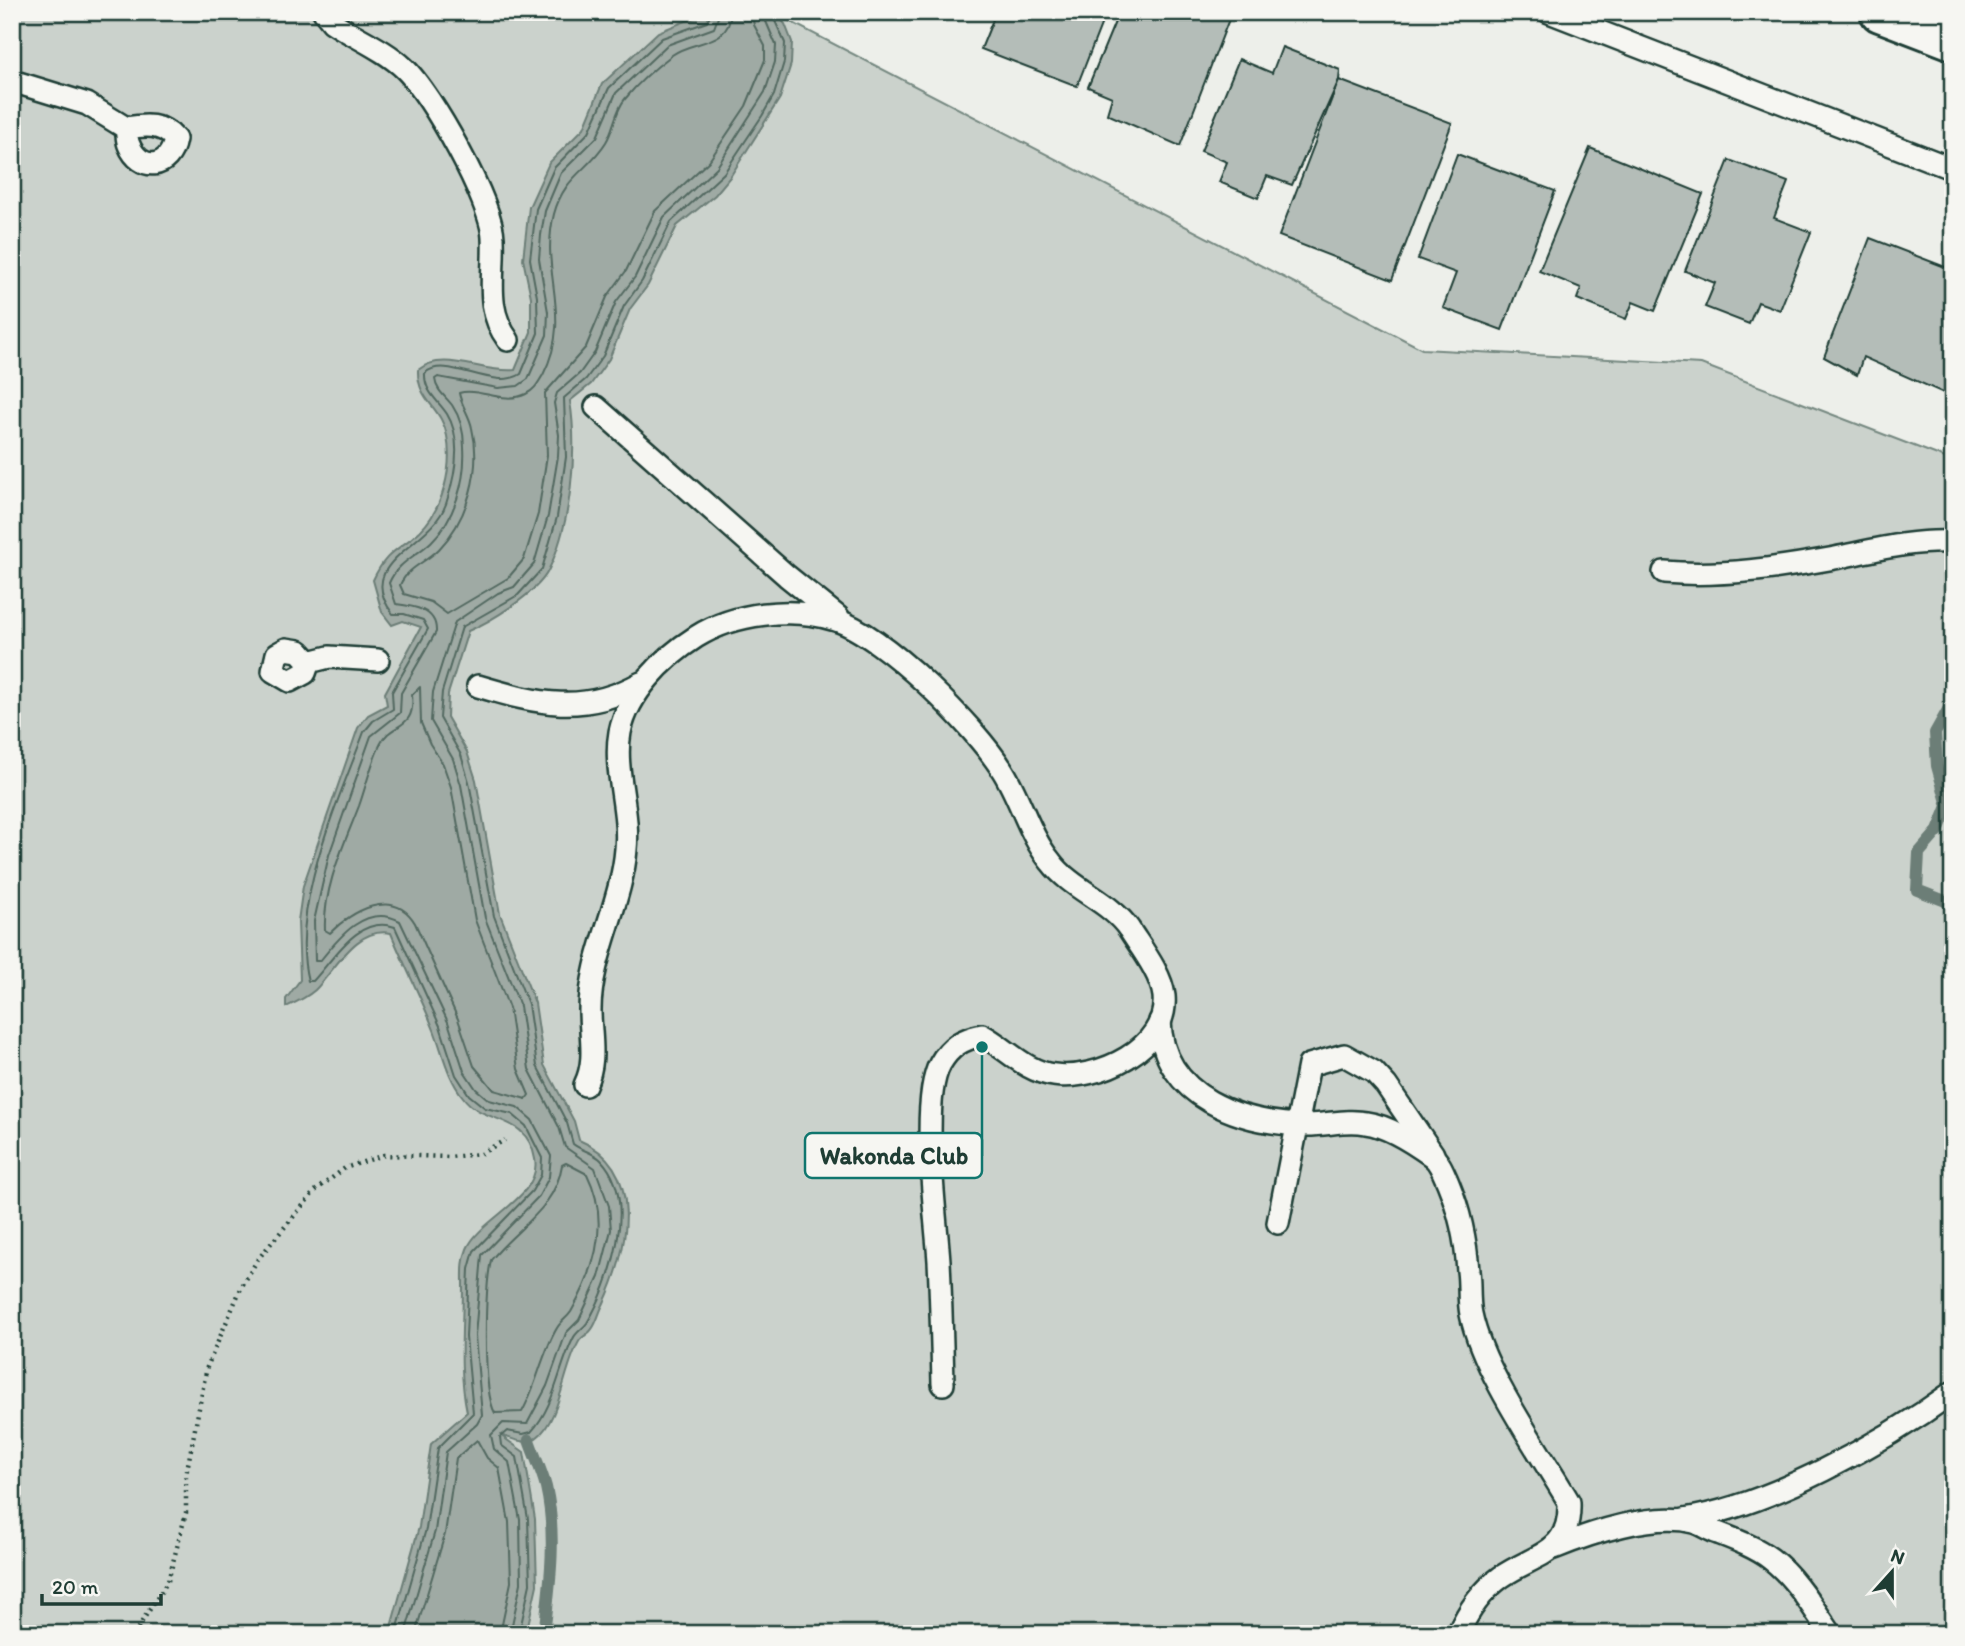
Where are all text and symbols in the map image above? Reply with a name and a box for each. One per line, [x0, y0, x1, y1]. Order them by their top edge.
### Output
callout: Wakonda Club [805, 1133, 982, 1178]
text: Wakonda Club [820, 1141, 968, 1170]
north arrow [1856, 1538, 1926, 1608]
text: N [1888, 1544, 1908, 1570]
scale bar [42, 1562, 161, 1606]
text: 20 m [52, 1574, 99, 1599]

